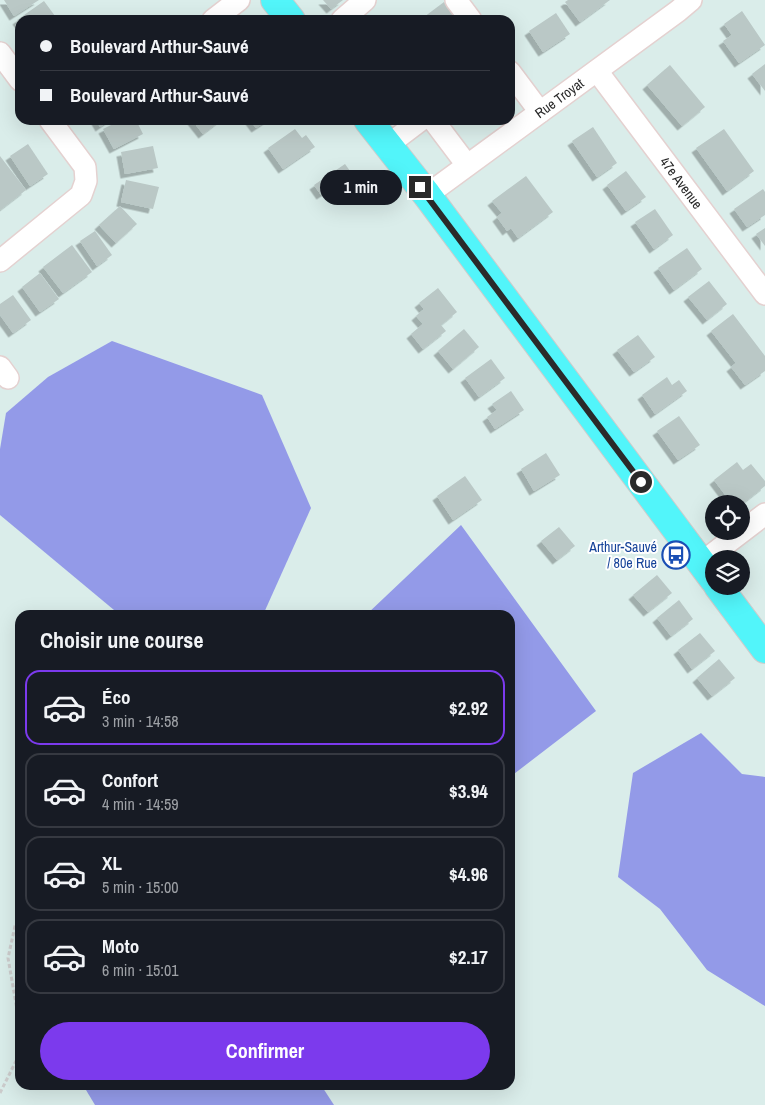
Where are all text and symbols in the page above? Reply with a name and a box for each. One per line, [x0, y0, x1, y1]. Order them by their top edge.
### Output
text: Boulevard Arthur-Sauvé [70, 33, 249, 59]
street label: Rue Troyat [531, 74, 587, 122]
text: Boulevard Arthur-Sauvé [70, 82, 249, 108]
street label: 47e Avenue [656, 153, 707, 212]
callout: 1 min [320, 170, 402, 204]
text: 1 min [344, 176, 378, 198]
route end [409, 176, 431, 198]
route start [630, 471, 652, 493]
map controls [705, 495, 750, 595]
button: locate [705, 495, 750, 540]
place label: Arthur-Sauvé / 80e Rue [588, 538, 657, 572]
bus stop icon: Arthur-Sauvé / 80e Rue [661, 540, 691, 570]
button: layers [705, 550, 750, 595]
text: Choisir une course [40, 625, 203, 655]
text: Éco [102, 684, 131, 710]
icon: car [42, 685, 87, 730]
text: $2.92 [449, 695, 488, 721]
text: 3 min · 14:58 [102, 710, 179, 732]
text: Confort [102, 767, 158, 793]
icon: car [42, 768, 87, 813]
text: $3.94 [449, 778, 488, 804]
text: 4 min · 14:59 [102, 793, 179, 815]
text: XL [102, 850, 122, 876]
icon: car [42, 851, 87, 896]
text: $4.96 [449, 861, 488, 887]
text: 5 min · 15:00 [102, 876, 179, 898]
text: Moto [102, 933, 139, 959]
icon: car [42, 934, 87, 979]
text: $2.17 [449, 944, 488, 970]
text: 6 min · 15:01 [102, 959, 179, 981]
button: Confirmer [40, 1022, 490, 1080]

